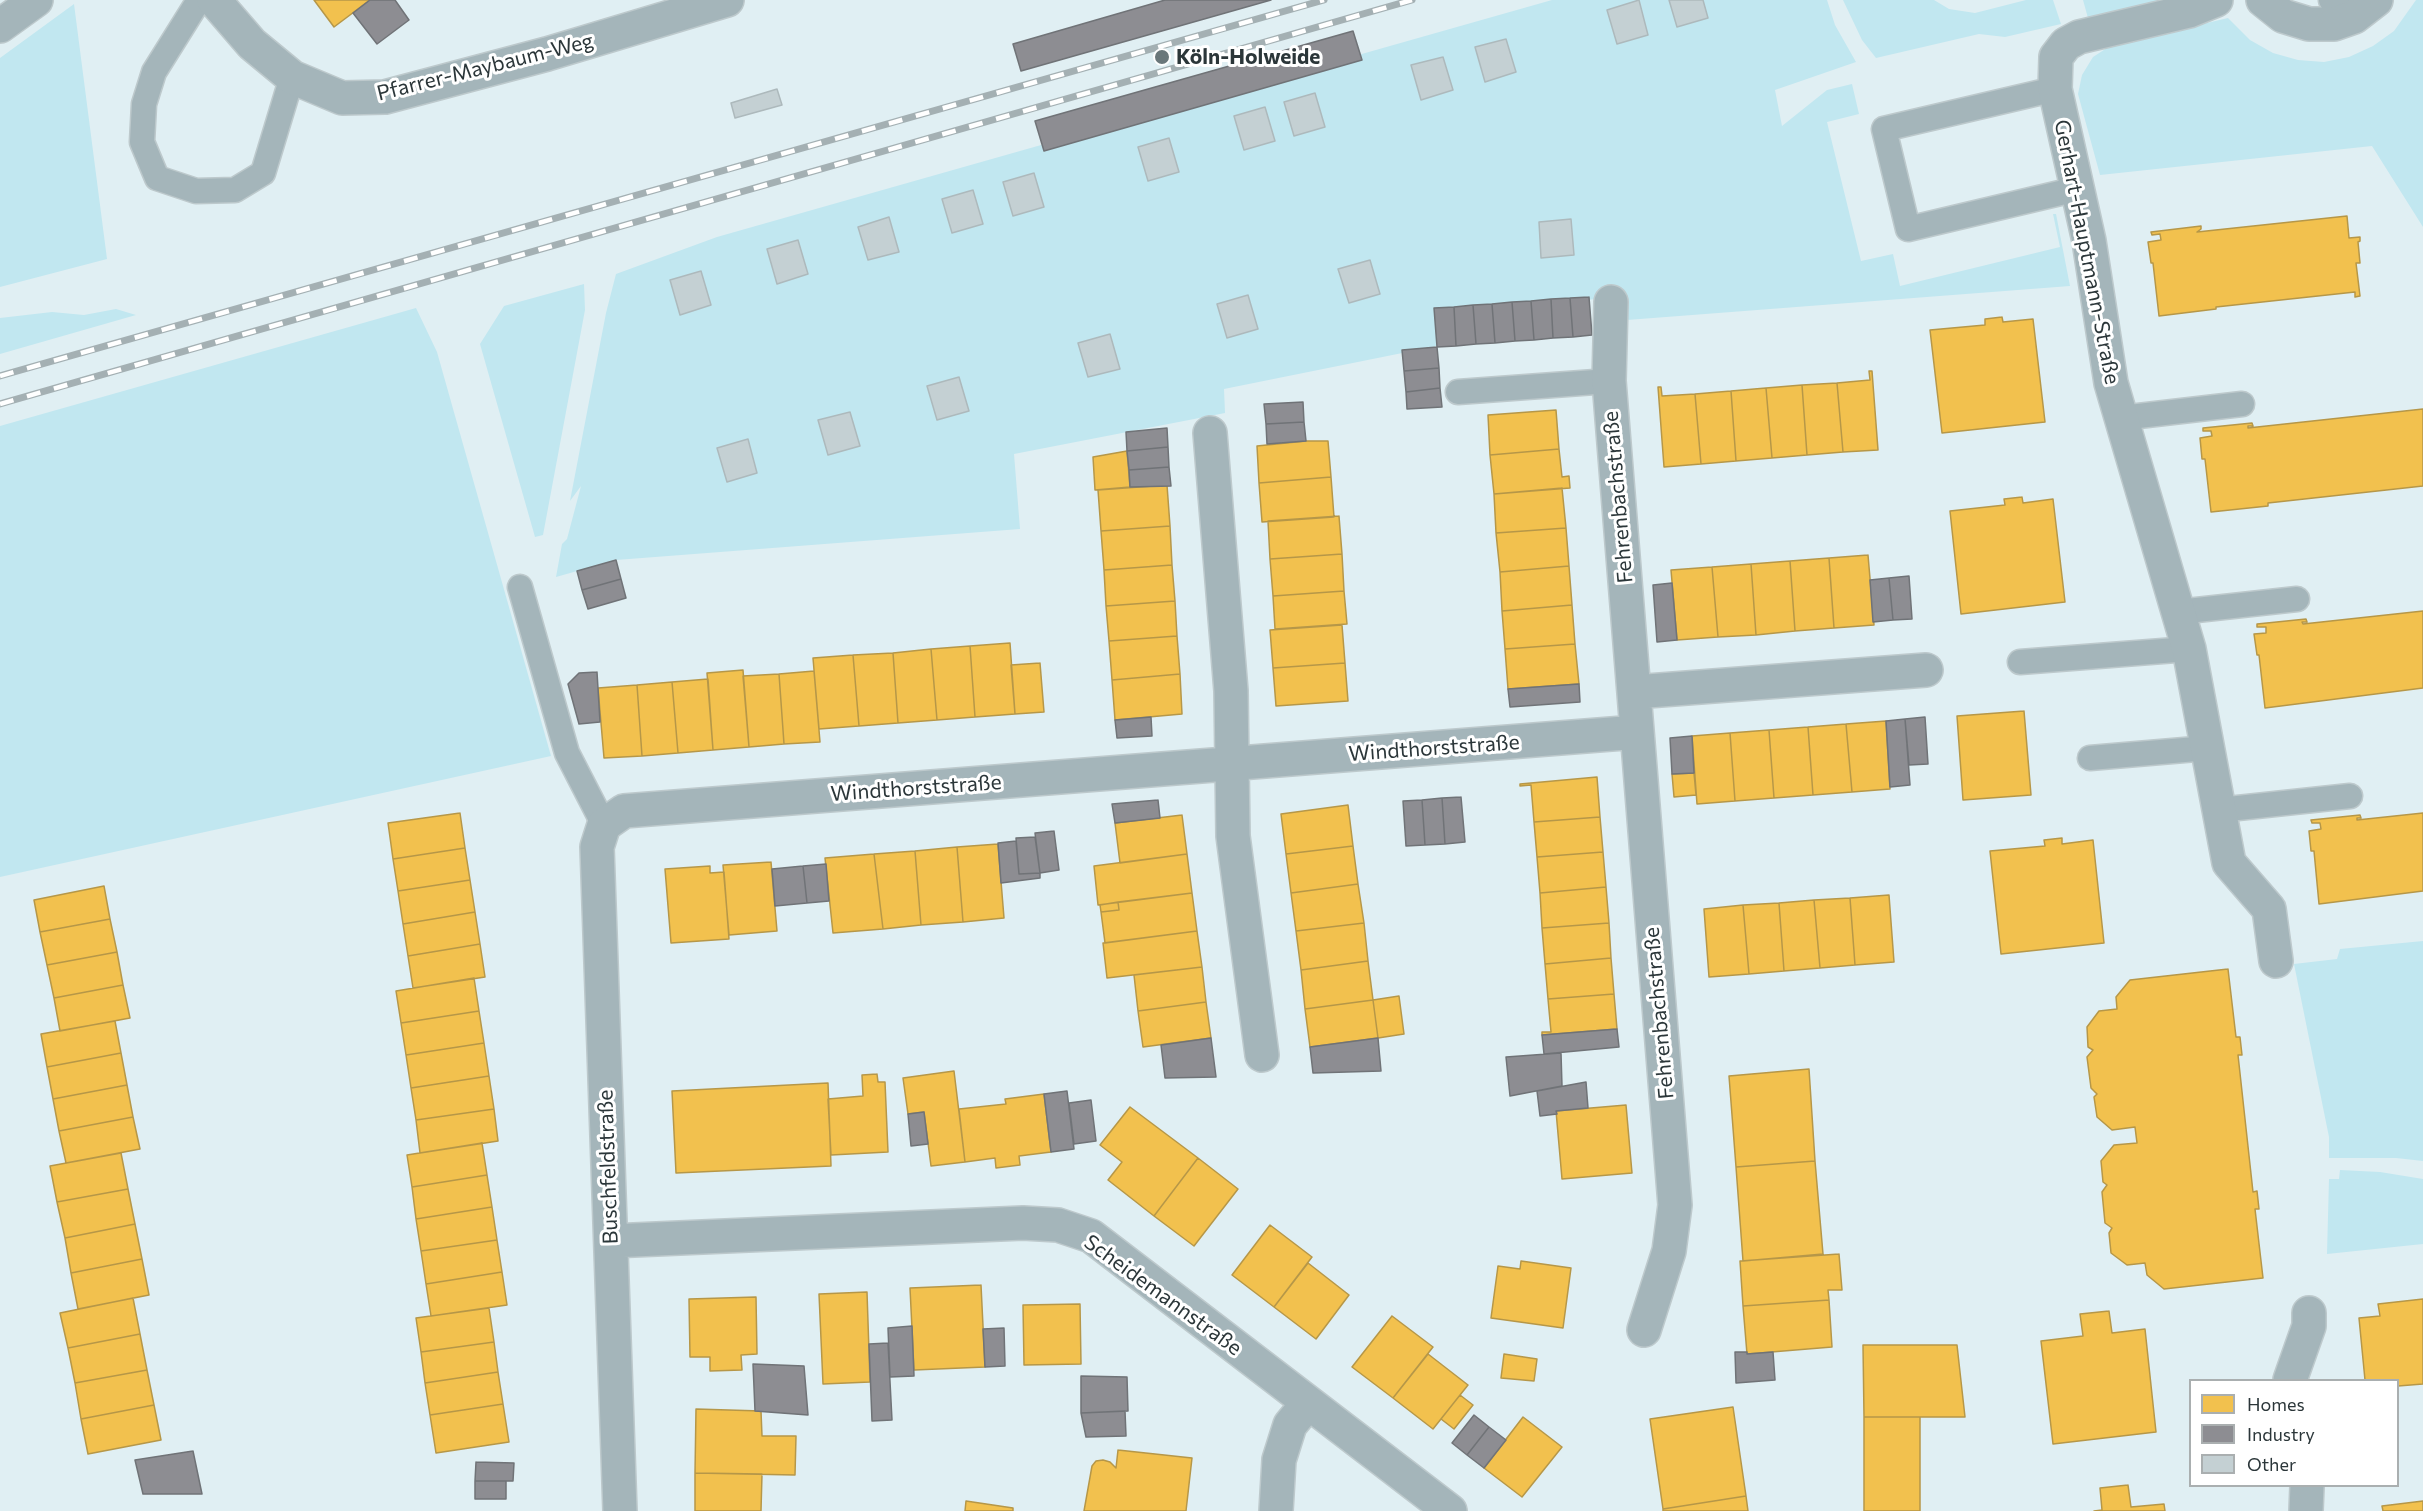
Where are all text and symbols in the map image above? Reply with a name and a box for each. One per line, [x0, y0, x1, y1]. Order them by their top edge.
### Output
street label: Pfarrer-Maybaum-Weg [374, 28, 596, 106]
place label: Köln-Holweide [1176, 44, 1320, 70]
marker: Köln-Holweide [1153, 48, 1171, 66]
street label: Gerhart-Hauptmann-Straße [2049, 118, 2125, 386]
street label: Fehrenbachstraße [1598, 410, 1638, 584]
street label: Windthorststraße [1348, 729, 1520, 767]
street label: Windthorststraße [830, 769, 1002, 807]
street label: Fehrenbachstraße [1639, 926, 1679, 1100]
street label: Buschfeldstraße [593, 1089, 623, 1245]
street label: Scheidemannstraße [1079, 1229, 1247, 1361]
legend [2189, 1379, 2399, 1487]
text: Homes [2247, 1393, 2305, 1415]
text: Industry [2247, 1423, 2315, 1445]
text: Other [2247, 1453, 2296, 1475]

